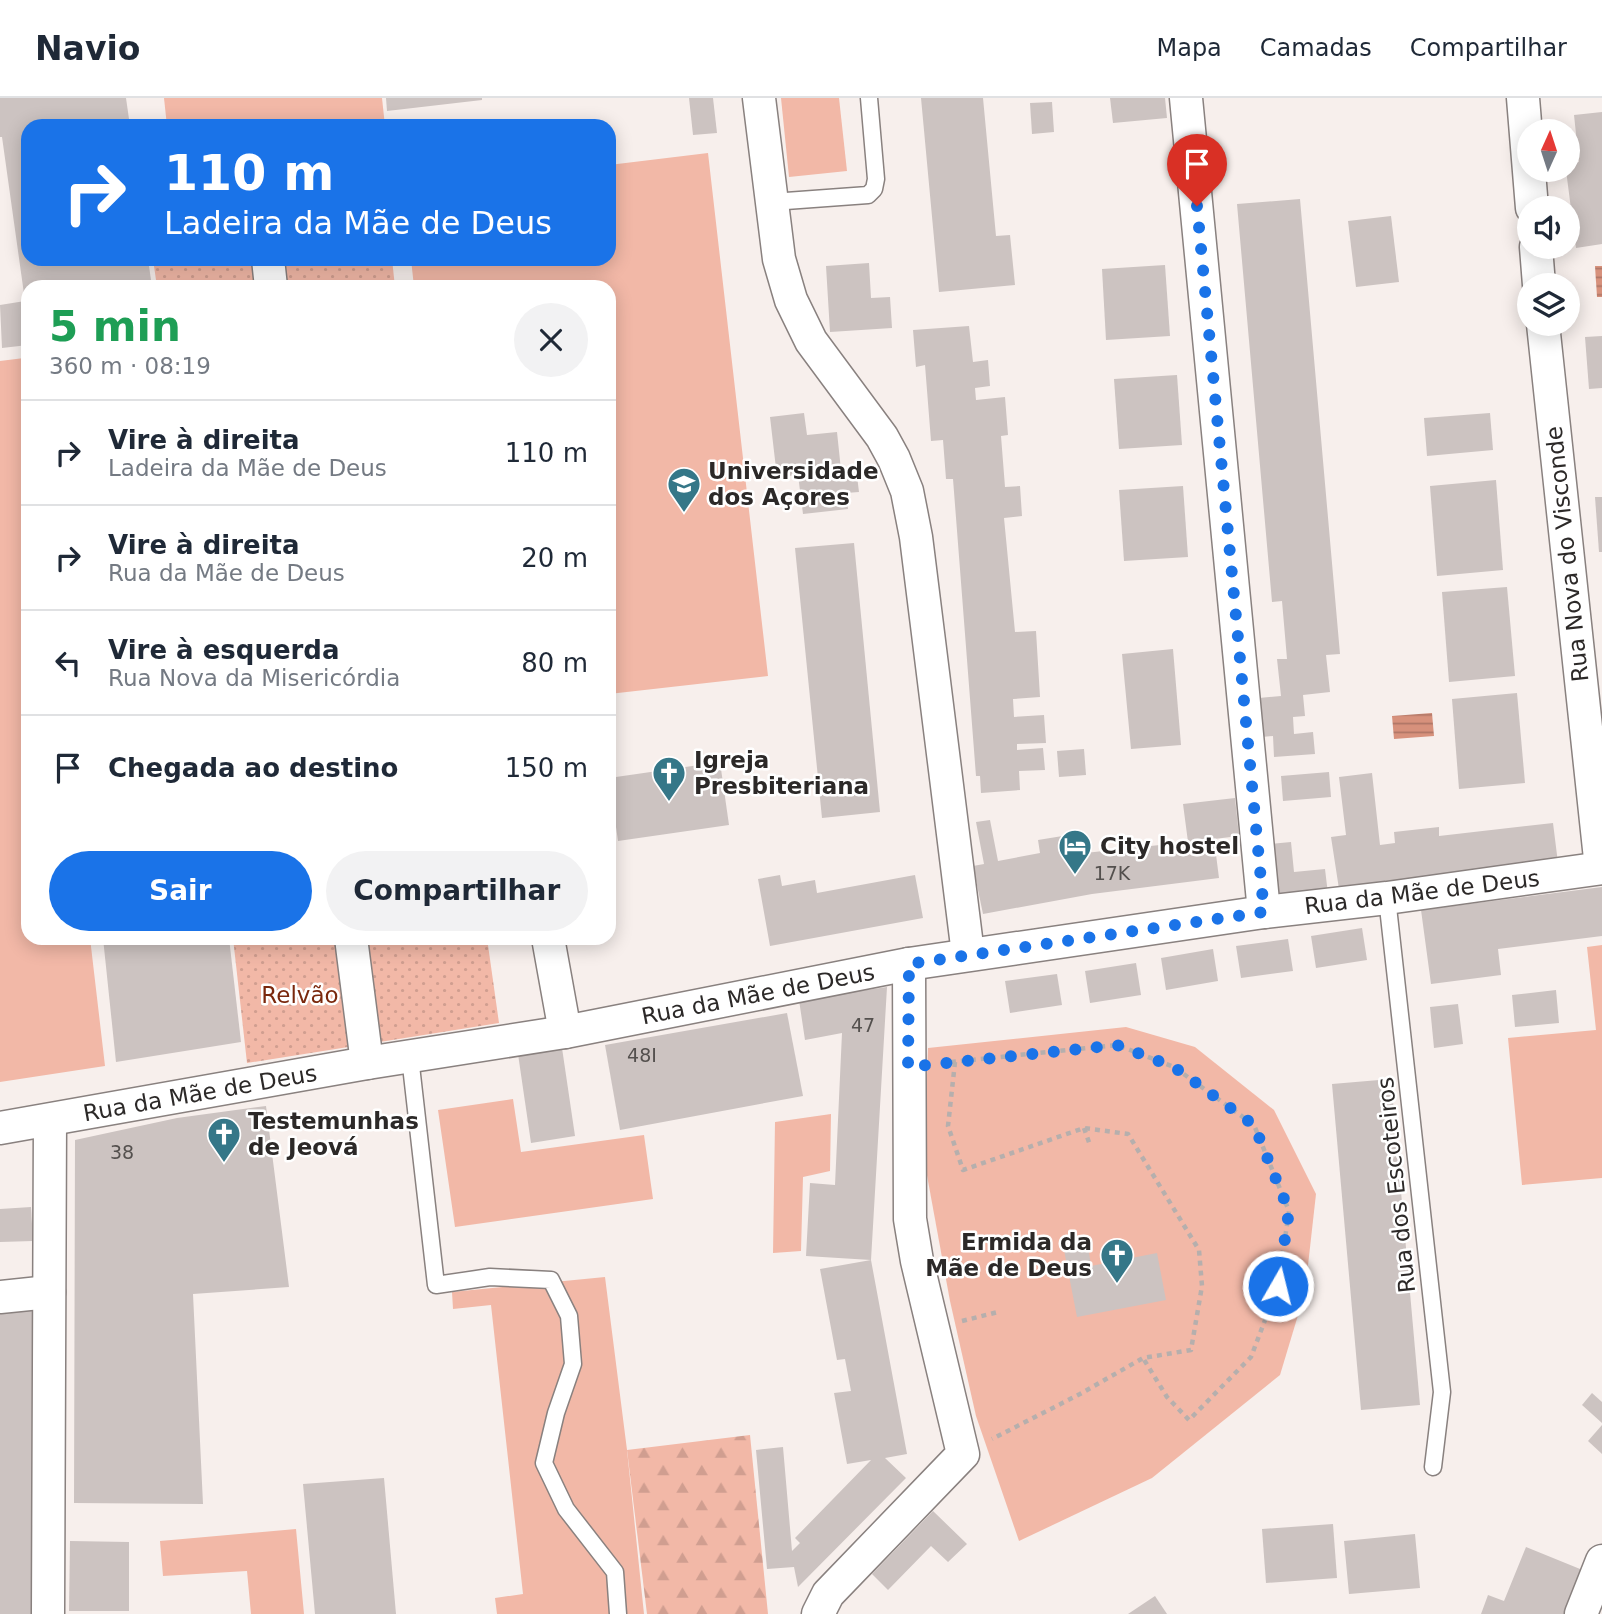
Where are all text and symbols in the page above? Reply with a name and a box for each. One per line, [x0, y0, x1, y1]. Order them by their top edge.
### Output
text: Navio [35, 29, 140, 68]
text: Mapa [1156, 34, 1222, 62]
text: Camadas [1260, 34, 1372, 62]
text: Compartilhar [1410, 34, 1567, 62]
north arrow [1517, 119, 1580, 182]
map controls [1517, 119, 1580, 336]
pin [1167, 134, 1227, 206]
text: 110 m [164, 145, 334, 202]
icon: arrive [1178, 145, 1216, 183]
icon: right [49, 147, 140, 238]
button: sound [1517, 196, 1580, 259]
text: Ladeira da Mãe de Deus [164, 204, 552, 242]
button: layers [1517, 273, 1580, 336]
text: 5 min [49, 302, 181, 351]
button: close [514, 303, 588, 377]
text: 360 m · 08:19 [49, 353, 211, 379]
text: Vire à direita [108, 425, 300, 455]
street label: Rua Nova do Visconde [1541, 425, 1593, 683]
icon: right [49, 434, 87, 472]
text: 110 m [505, 438, 588, 468]
text: Ladeira da Mãe de Deus [108, 455, 387, 481]
place label: Universidade dos Açores [708, 458, 879, 510]
school or university icon: Universidade dos Açores [665, 465, 703, 514]
text: Vire à direita [108, 530, 300, 560]
icon: right [49, 539, 87, 577]
text: 20 m [521, 543, 588, 573]
text: Rua da Mãe de Deus [108, 560, 345, 586]
text: Vire à esquerda [108, 635, 340, 665]
icon: left [49, 644, 87, 682]
text: 80 m [521, 648, 588, 678]
text: Rua Nova da Misericórdia [108, 665, 400, 691]
place label: Igreja Presbiteriana [694, 747, 869, 799]
icon: arrive [49, 749, 87, 787]
text: Chegada ao destino [108, 753, 398, 783]
text: 150 m [505, 753, 588, 783]
church icon: Igreja Presbiteriana [650, 754, 688, 803]
hotel icon: City hostel [1056, 827, 1094, 876]
place label: City hostel [1100, 833, 1239, 859]
button: Sair [49, 851, 312, 931]
button: Compartilhar [326, 851, 588, 931]
house number: 17K [1094, 862, 1131, 884]
street label: Rua da Mãe de Deus [1303, 865, 1541, 919]
street label: Rua da Mãe de Deus [639, 959, 877, 1029]
park label: Relvão [261, 982, 339, 1008]
house number: 47 [851, 1014, 875, 1036]
house number: 48I [627, 1044, 657, 1066]
street label: Rua da Mãe de Deus [81, 1060, 319, 1126]
street label: Rua dos Escoteiros [1372, 1076, 1420, 1294]
place label: Testemunhas de Jeová [248, 1108, 419, 1160]
church icon: Testemunhas de Jeová [205, 1115, 243, 1164]
house number: 38 [110, 1141, 134, 1163]
place label: Ermida da Mãe de Deus [925, 1229, 1092, 1281]
church icon: Ermida da Mãe de Deus [1098, 1236, 1136, 1285]
position arrow [1241, 1249, 1315, 1323]

